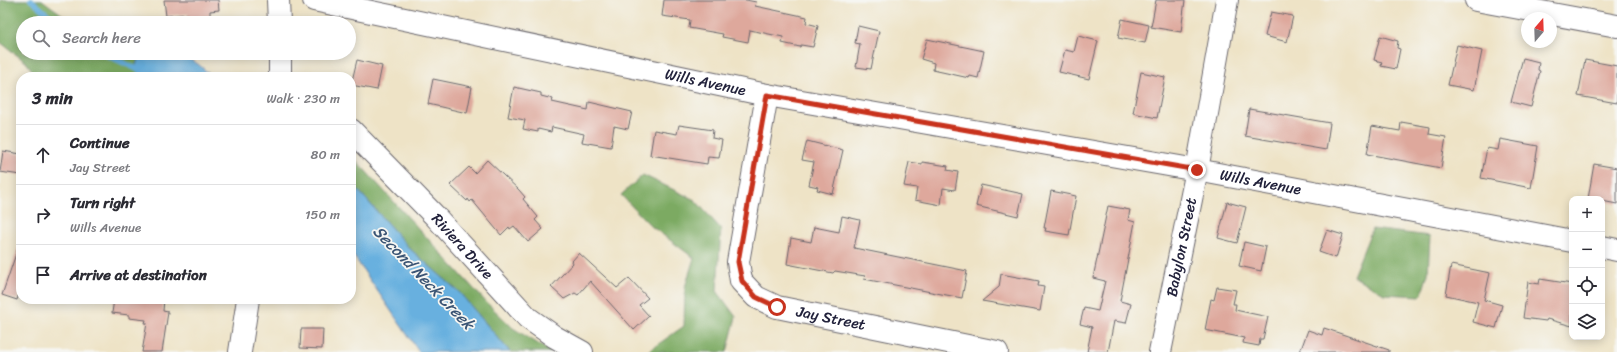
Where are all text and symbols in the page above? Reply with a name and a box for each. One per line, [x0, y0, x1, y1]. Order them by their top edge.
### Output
north arrow [1521, 12, 1557, 48]
search box [16, 16, 356, 60]
text: Search here [62, 25, 141, 51]
icon: search [30, 27, 52, 49]
street label: Wills Avenue [663, 61, 748, 103]
text: 3 min [32, 83, 73, 113]
text: Walk · 230 m [266, 87, 340, 110]
text: Continue [70, 130, 130, 156]
text: 80 m [311, 143, 340, 166]
icon: ahead [32, 144, 54, 166]
text: Jay Street [70, 156, 131, 179]
route end [1188, 161, 1206, 179]
street label: Wills Avenue [1218, 162, 1303, 202]
text: Turn right [70, 190, 135, 216]
street label: Babylon Street [1159, 195, 1204, 299]
map controls [1569, 196, 1605, 340]
button: + [1569, 196, 1605, 232]
text: 150 m [305, 203, 340, 226]
icon: right [32, 204, 54, 226]
street label: Riviera Drive [425, 207, 500, 285]
text: Wills Avenue [70, 216, 141, 239]
water label: Second Neck Creek [366, 218, 483, 338]
button: − [1569, 232, 1605, 268]
text: Arrive at destination [70, 262, 207, 288]
icon: arrive [32, 264, 54, 286]
button: locate [1569, 268, 1605, 304]
route start [768, 298, 786, 316]
street label: Jay Street [793, 298, 868, 338]
button: layers [1569, 304, 1605, 340]

